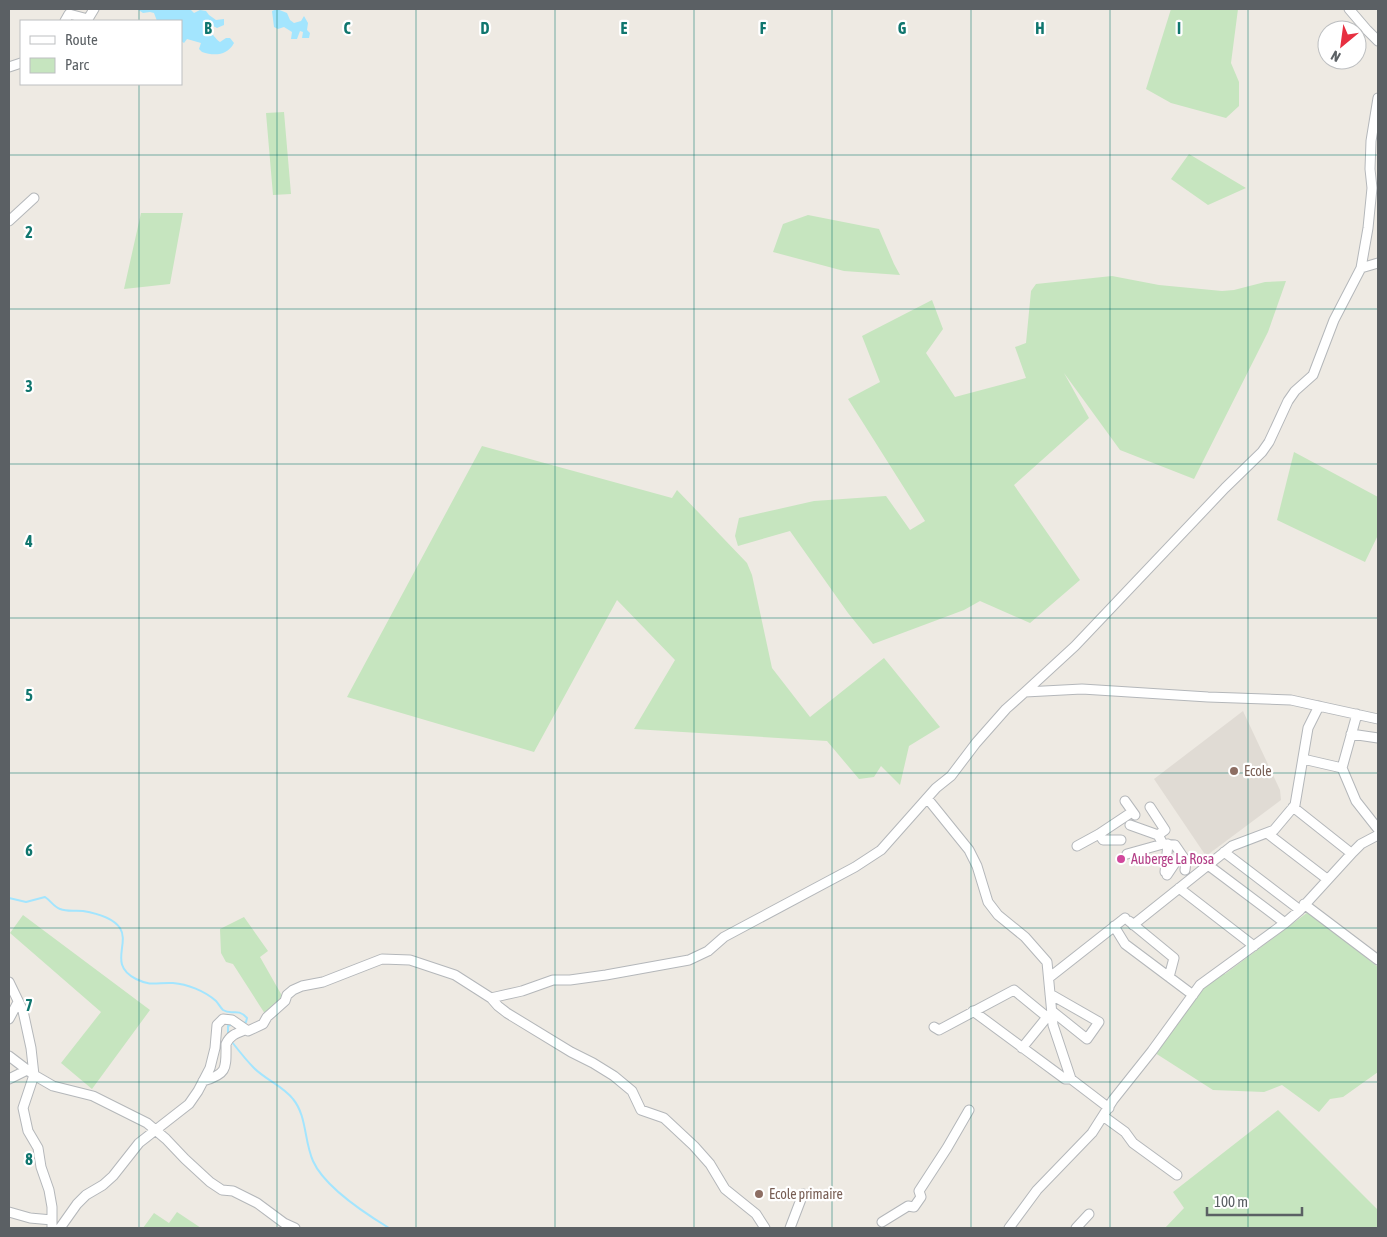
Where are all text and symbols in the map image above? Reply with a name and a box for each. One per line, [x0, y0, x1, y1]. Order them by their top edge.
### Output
text: B [204, 19, 212, 37]
text: C [343, 19, 351, 37]
text: D [481, 19, 490, 37]
text: E [621, 19, 628, 37]
text: F [760, 19, 767, 37]
text: G [898, 19, 907, 37]
text: H [1035, 19, 1045, 37]
text: I [1177, 19, 1181, 37]
legend [20, 20, 182, 85]
north arrow [1317, 20, 1367, 70]
text: Route [65, 31, 98, 48]
text: N [1328, 47, 1343, 65]
text: Parc [65, 56, 89, 73]
text: 2 [25, 223, 33, 241]
text: 3 [25, 377, 33, 395]
text: 4 [24, 532, 33, 550]
text: 5 [25, 686, 33, 704]
place label: Ecole [1244, 763, 1272, 779]
marker: Ecole [1228, 765, 1240, 777]
text: 6 [25, 841, 33, 859]
place label: Auberge La Rosa [1131, 851, 1214, 867]
marker: Auberge La Rosa [1115, 853, 1127, 865]
text: 7 [25, 996, 33, 1014]
text: 8 [25, 1150, 33, 1168]
scale bar [1207, 1184, 1302, 1216]
place label: Ecole primaire [769, 1186, 843, 1202]
marker: Ecole primaire [753, 1188, 765, 1200]
text: 100 m [1214, 1193, 1248, 1210]

